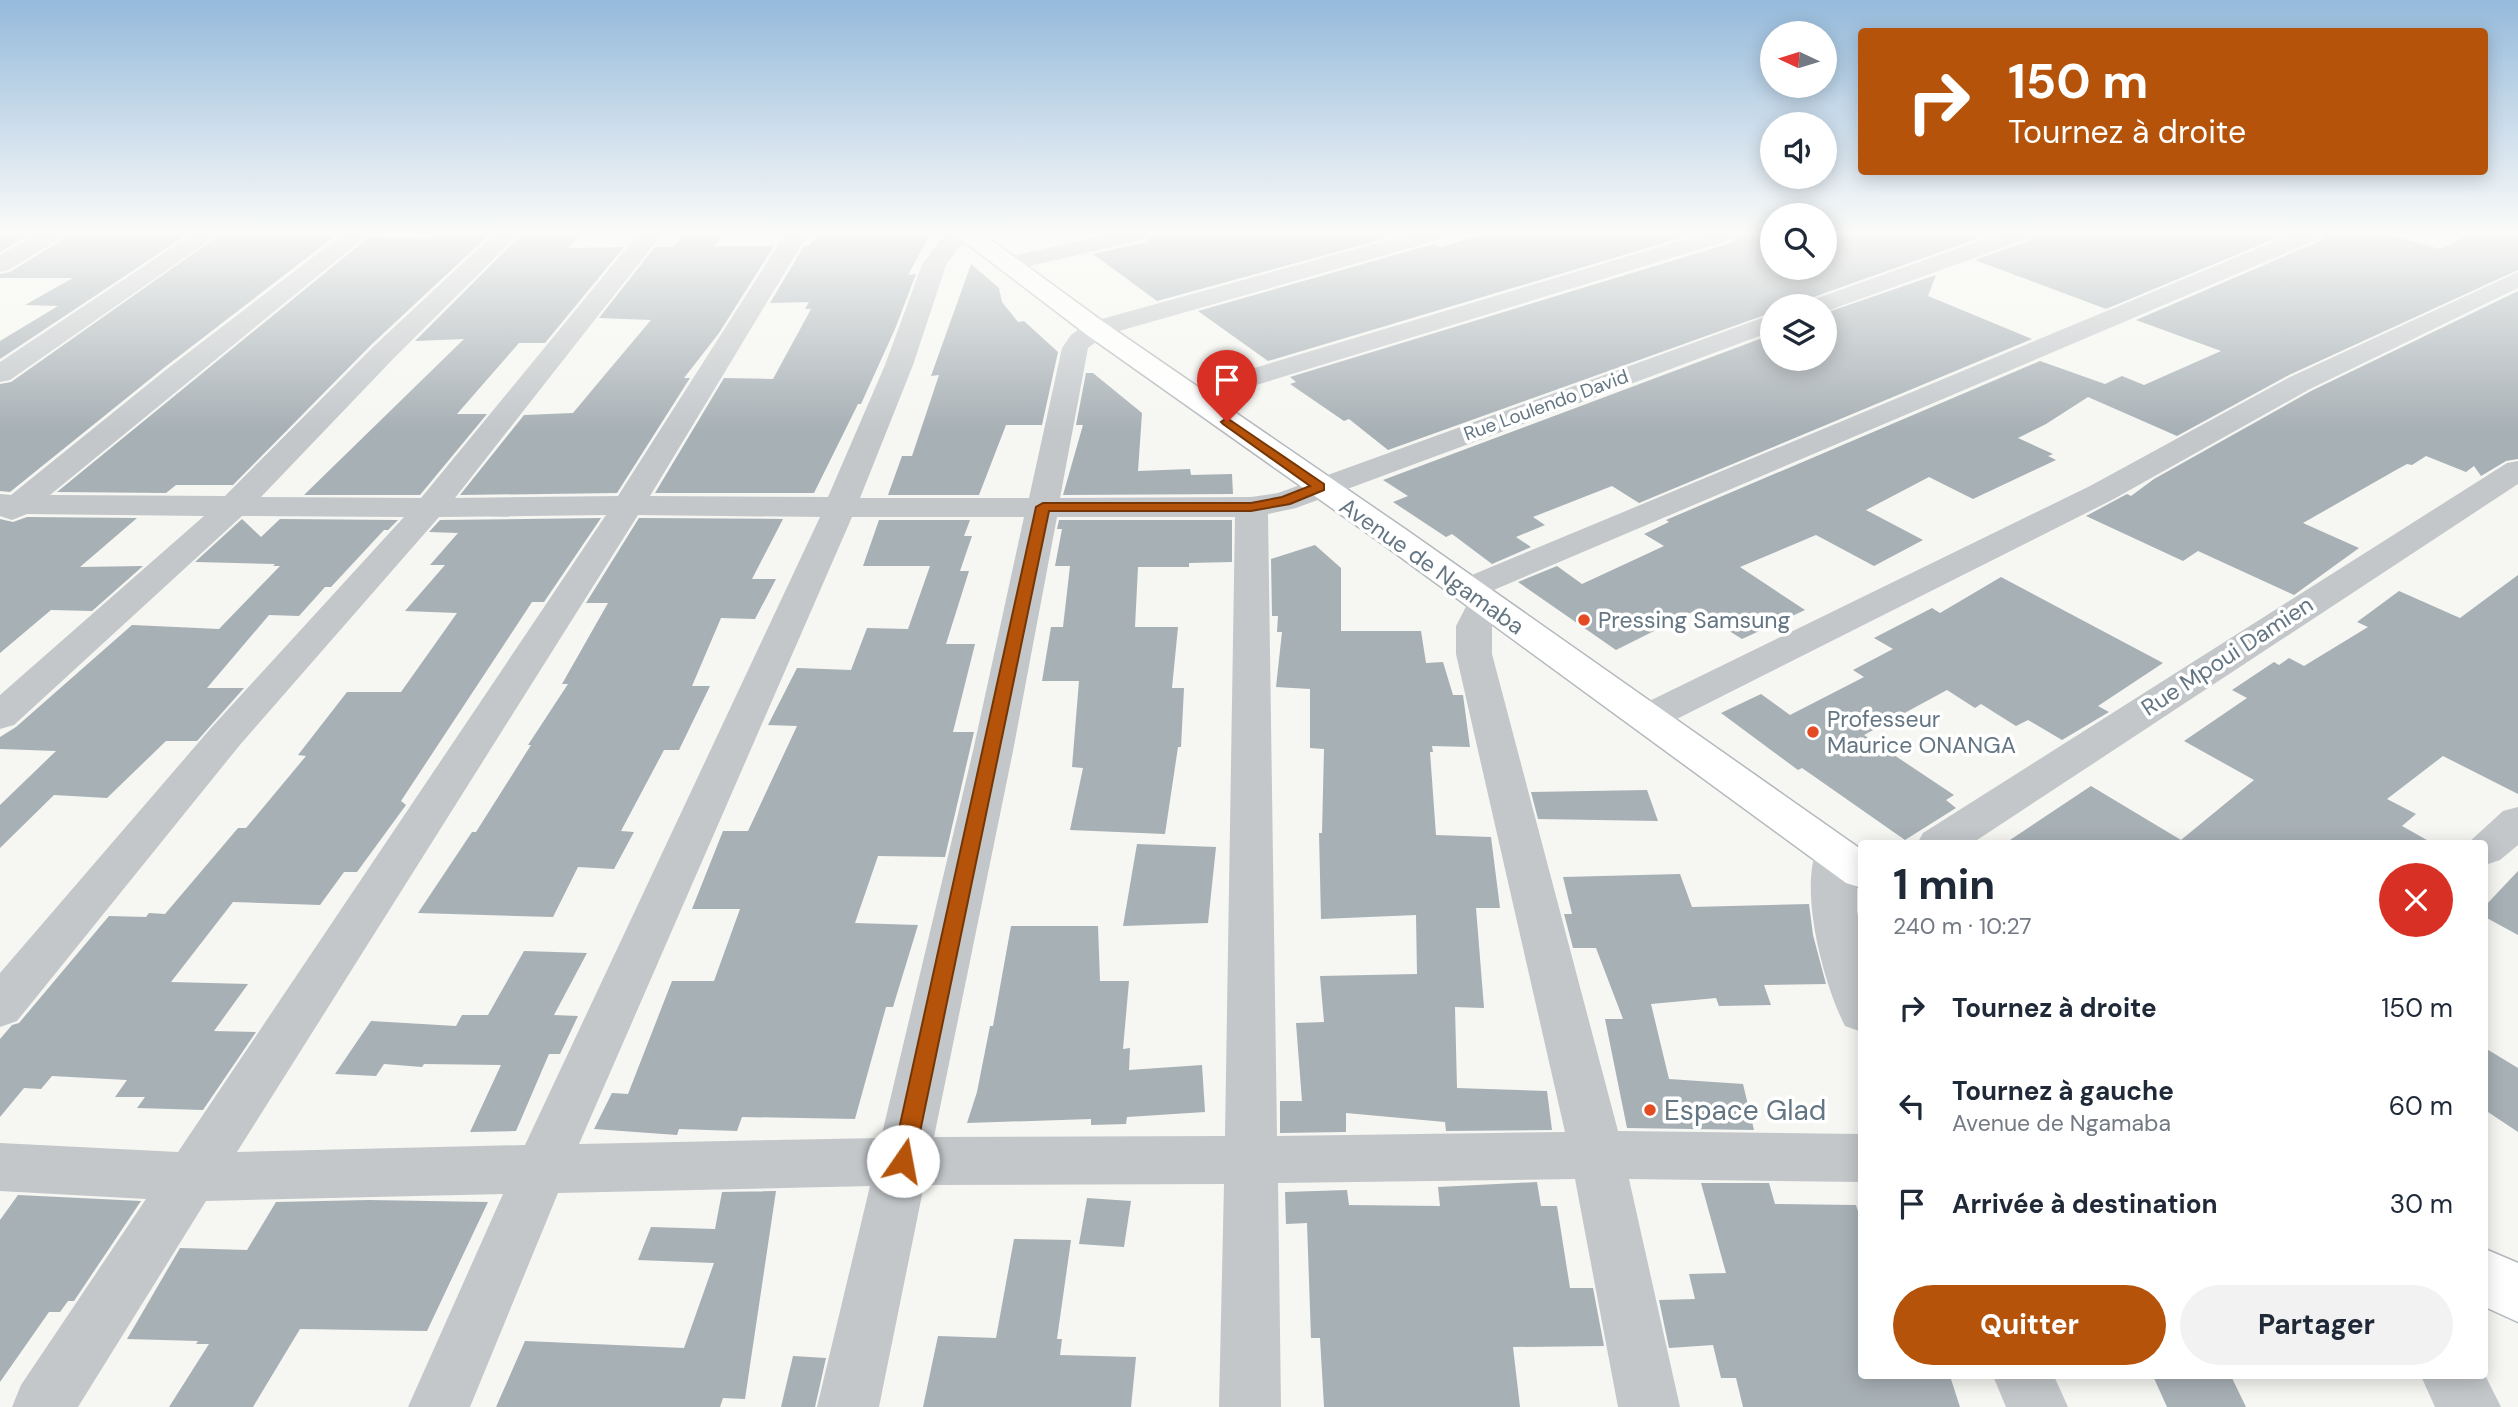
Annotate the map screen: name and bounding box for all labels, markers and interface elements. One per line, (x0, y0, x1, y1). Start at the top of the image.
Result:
north arrow (1760, 21, 1838, 98)
map controls (1760, 21, 1837, 371)
text: 150 m (2008, 49, 2148, 113)
icon: right (1893, 56, 1984, 147)
text: Tournez à droite (2008, 111, 2246, 153)
button: sound (1760, 112, 1837, 189)
button: search (1760, 203, 1837, 280)
button: layers (1760, 294, 1837, 371)
pin (1197, 350, 1257, 422)
icon: arrive (1208, 361, 1246, 399)
street label: Rue Loulendo David (1460, 364, 1632, 446)
street label: Avenue de Ngamaba (1334, 491, 1530, 641)
street label: Rue Mpoui Damien (2135, 589, 2319, 723)
place label: Pressing Samsung (1598, 605, 1791, 635)
marker: Pressing Samsung (1576, 612, 1592, 628)
place label: Professeur Maurice ONANGA (1827, 704, 2016, 760)
marker: Professeur Maurice ONANGA (1805, 724, 1821, 740)
text: 1 min (1893, 857, 1995, 912)
button: close (2379, 863, 2453, 937)
text: 240 m · 10:27 (1893, 911, 2032, 941)
icon: right (1893, 989, 1931, 1027)
text: Tournez à droite (1952, 991, 2157, 1025)
text: 150 m (2381, 991, 2453, 1025)
text: Tournez à gauche (1952, 1074, 2174, 1108)
icon: left (1893, 1087, 1931, 1125)
text: 60 m (2389, 1089, 2453, 1123)
place label: Espace Glad (1664, 1092, 1826, 1129)
marker: Espace Glad (1642, 1102, 1658, 1118)
text: Avenue de Ngamaba (1952, 1108, 2171, 1138)
position arrow (866, 1124, 940, 1198)
icon: arrive (1893, 1185, 1931, 1223)
text: Arrivée à destination (1952, 1187, 2218, 1221)
text: 30 m (2390, 1187, 2453, 1221)
button: Quitter (1893, 1285, 2166, 1365)
button: Partager (2180, 1285, 2453, 1365)

